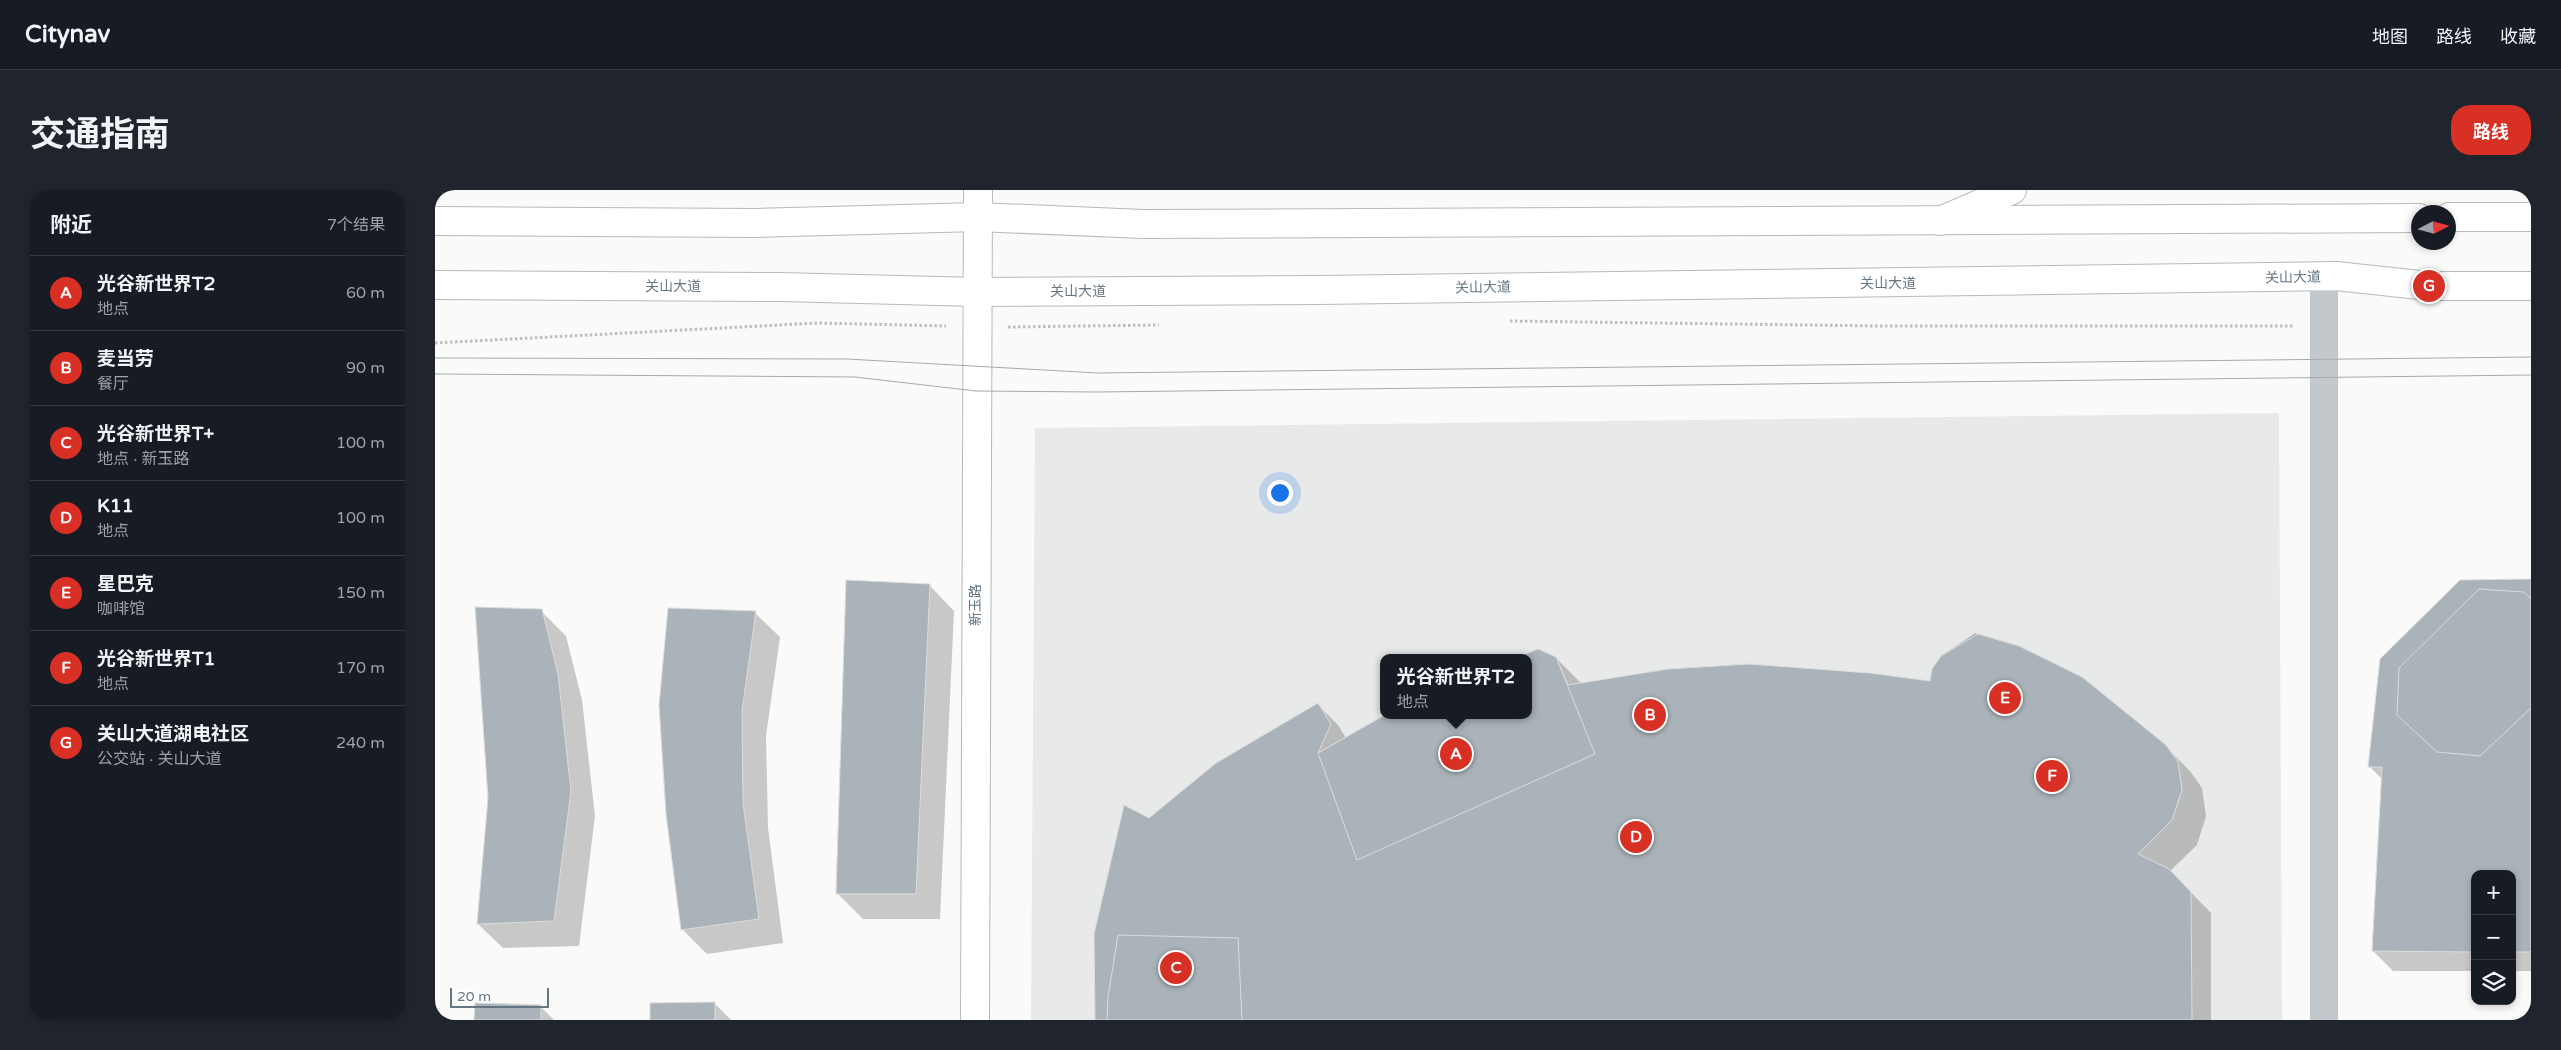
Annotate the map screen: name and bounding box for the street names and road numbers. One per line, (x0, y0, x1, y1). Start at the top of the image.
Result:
street label: 关山大道 (2265, 269, 2321, 286)
street label: 关山大道 (1860, 275, 1916, 292)
street label: 关山大道 (645, 278, 701, 295)
street label: 关山大道 (1455, 279, 1511, 296)
street label: 关山大道 (1050, 283, 1106, 300)
street label: 新玉路 (967, 584, 984, 626)

